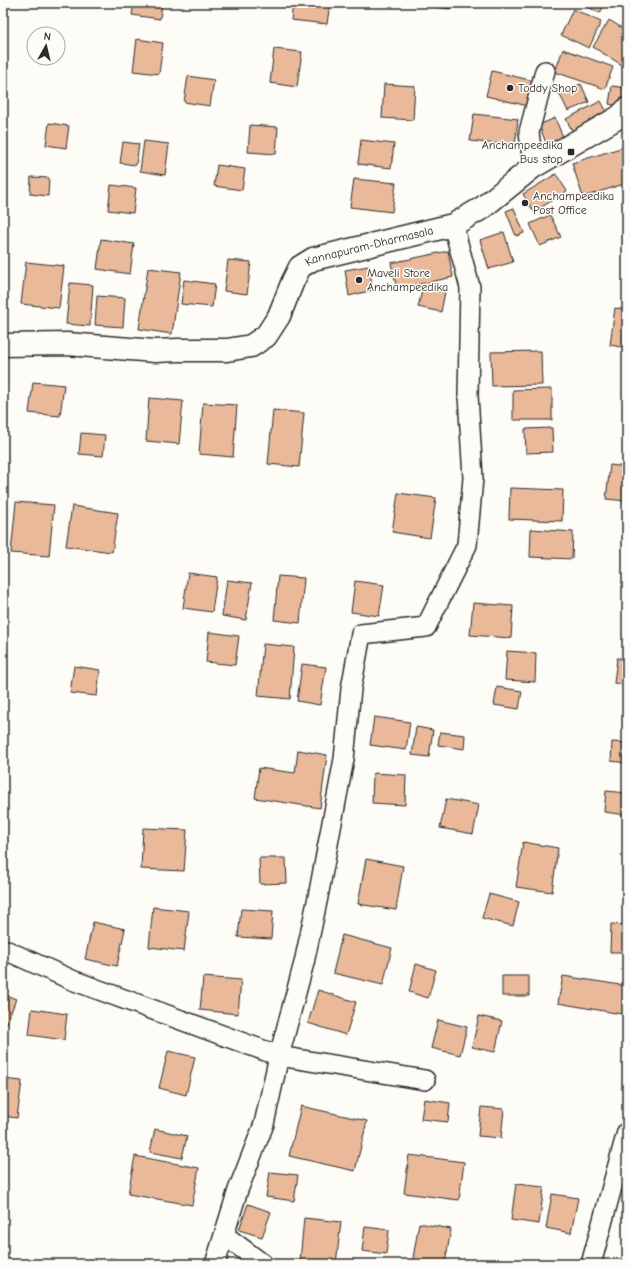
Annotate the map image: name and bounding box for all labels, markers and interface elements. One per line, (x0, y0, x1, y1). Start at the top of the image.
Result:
north arrow (26, 26, 66, 66)
text: N (43, 30, 52, 44)
place label: Toddy Shop (518, 81, 577, 95)
marker: Toddy Shop (505, 83, 515, 93)
place label: Anchampeedika Bus stop (482, 138, 563, 166)
marker: Anchampeedika Bus stop (566, 147, 576, 157)
place label: Anchampeedika Post Office (533, 189, 614, 217)
marker: Anchampeedika Post Office (520, 198, 530, 208)
street label: Kannapuram-Dharmasala (303, 223, 435, 269)
place label: Maveli Store Anchampeedika (367, 266, 448, 294)
marker: Maveli Store Anchampeedika (354, 275, 364, 285)

